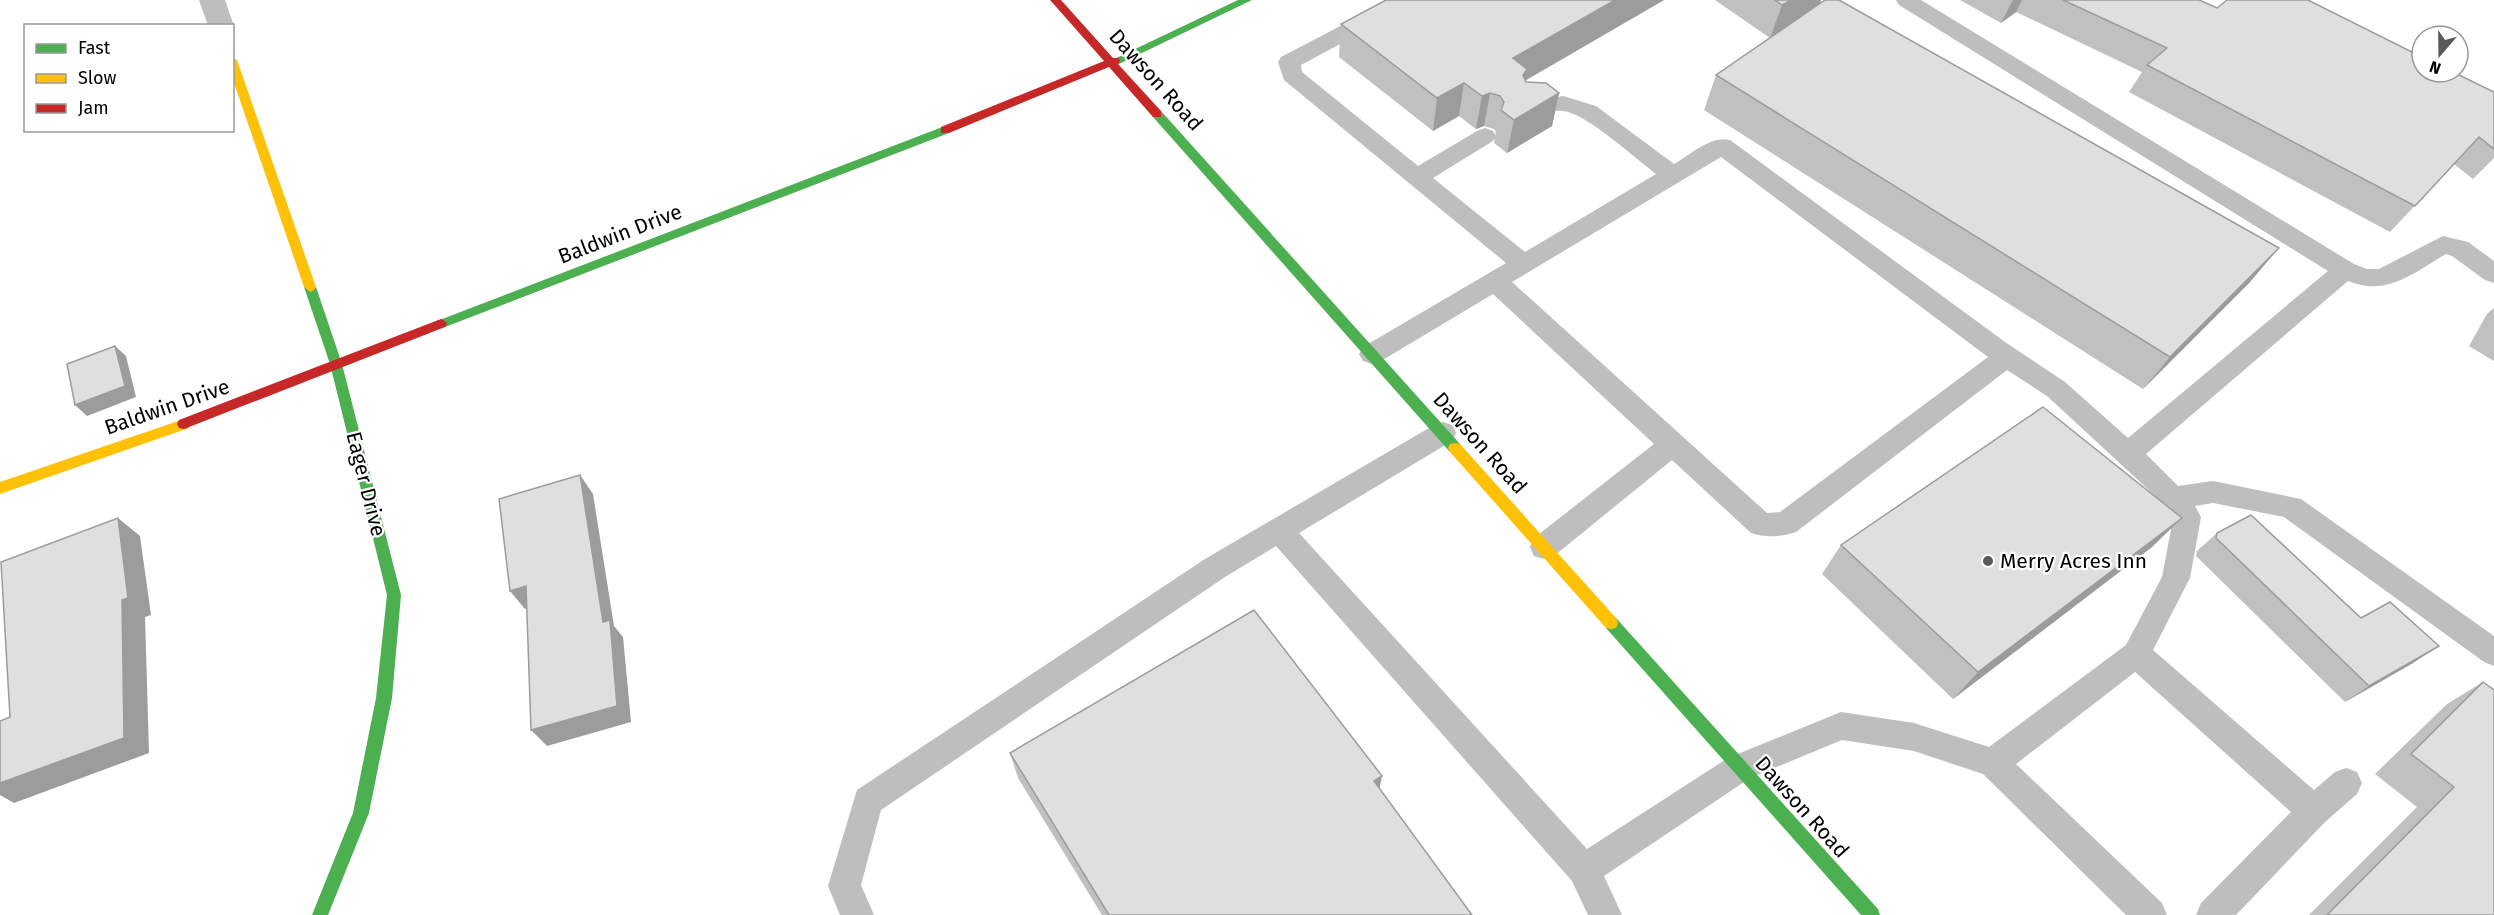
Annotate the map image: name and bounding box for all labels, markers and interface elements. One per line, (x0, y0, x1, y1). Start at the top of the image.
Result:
legend (24, 24, 234, 132)
street label: Dawson Road (1103, 24, 1209, 136)
north arrow (2410, 24, 2470, 84)
text: Fast (78, 37, 111, 59)
text: N (2427, 57, 2443, 78)
text: Slow (78, 67, 117, 89)
text: Jam (78, 97, 109, 119)
street label: Baldwin Drive (554, 198, 686, 270)
street label: Baldwin Drive (101, 373, 233, 441)
street label: Dawson Road (1427, 387, 1533, 499)
street label: Eager Drive (340, 429, 392, 539)
place label: Merry Acres Inn (2000, 548, 2147, 574)
marker: Merry Acres Inn (1981, 554, 1995, 568)
street label: Dawson Road (1749, 751, 1855, 863)

